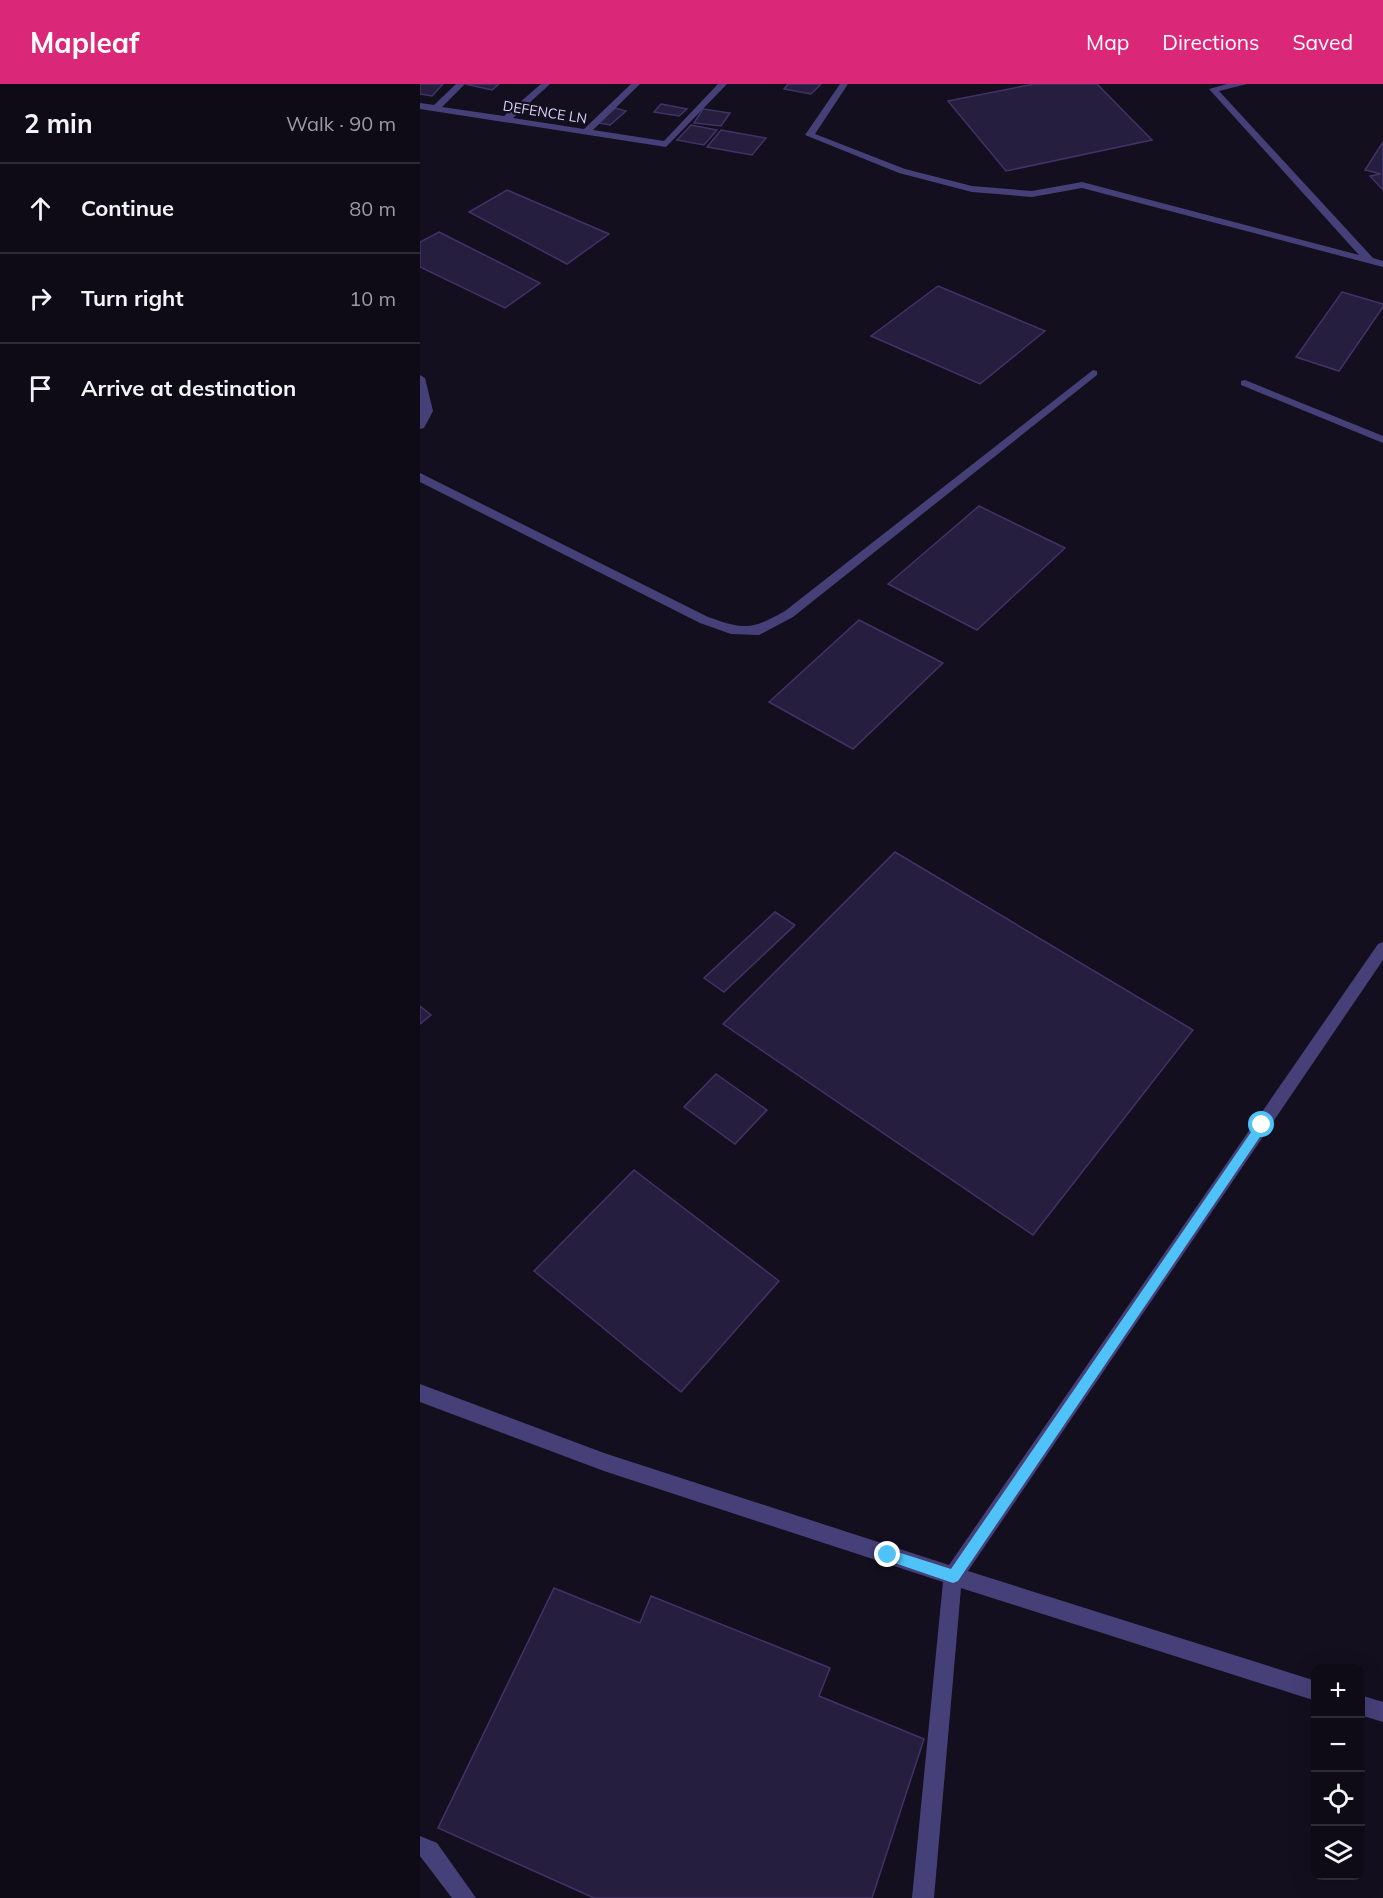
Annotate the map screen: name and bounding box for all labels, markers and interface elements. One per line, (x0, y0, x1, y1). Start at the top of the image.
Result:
text: Mapleaf (30, 25, 139, 60)
text: Map (1086, 29, 1129, 55)
text: Directions (1162, 29, 1259, 55)
text: Saved (1292, 29, 1353, 55)
street label: DEFENCE LN (502, 96, 588, 128)
text: 2 min (24, 107, 93, 140)
text: Walk · 90 m (286, 111, 396, 136)
icon: ahead (24, 192, 57, 225)
text: Continue (81, 194, 174, 222)
text: 80 m (349, 196, 396, 221)
icon: right (24, 282, 57, 315)
text: Turn right (81, 284, 184, 312)
text: 10 m (349, 286, 396, 311)
icon: arrive (24, 372, 57, 405)
text: Arrive at destination (81, 374, 296, 402)
route start (1248, 1111, 1274, 1137)
route end (874, 1541, 900, 1567)
map controls (1311, 1664, 1365, 1880)
button: + (1311, 1664, 1365, 1718)
button: − (1311, 1718, 1365, 1772)
button: locate (1311, 1772, 1365, 1826)
button: layers (1311, 1826, 1365, 1880)

